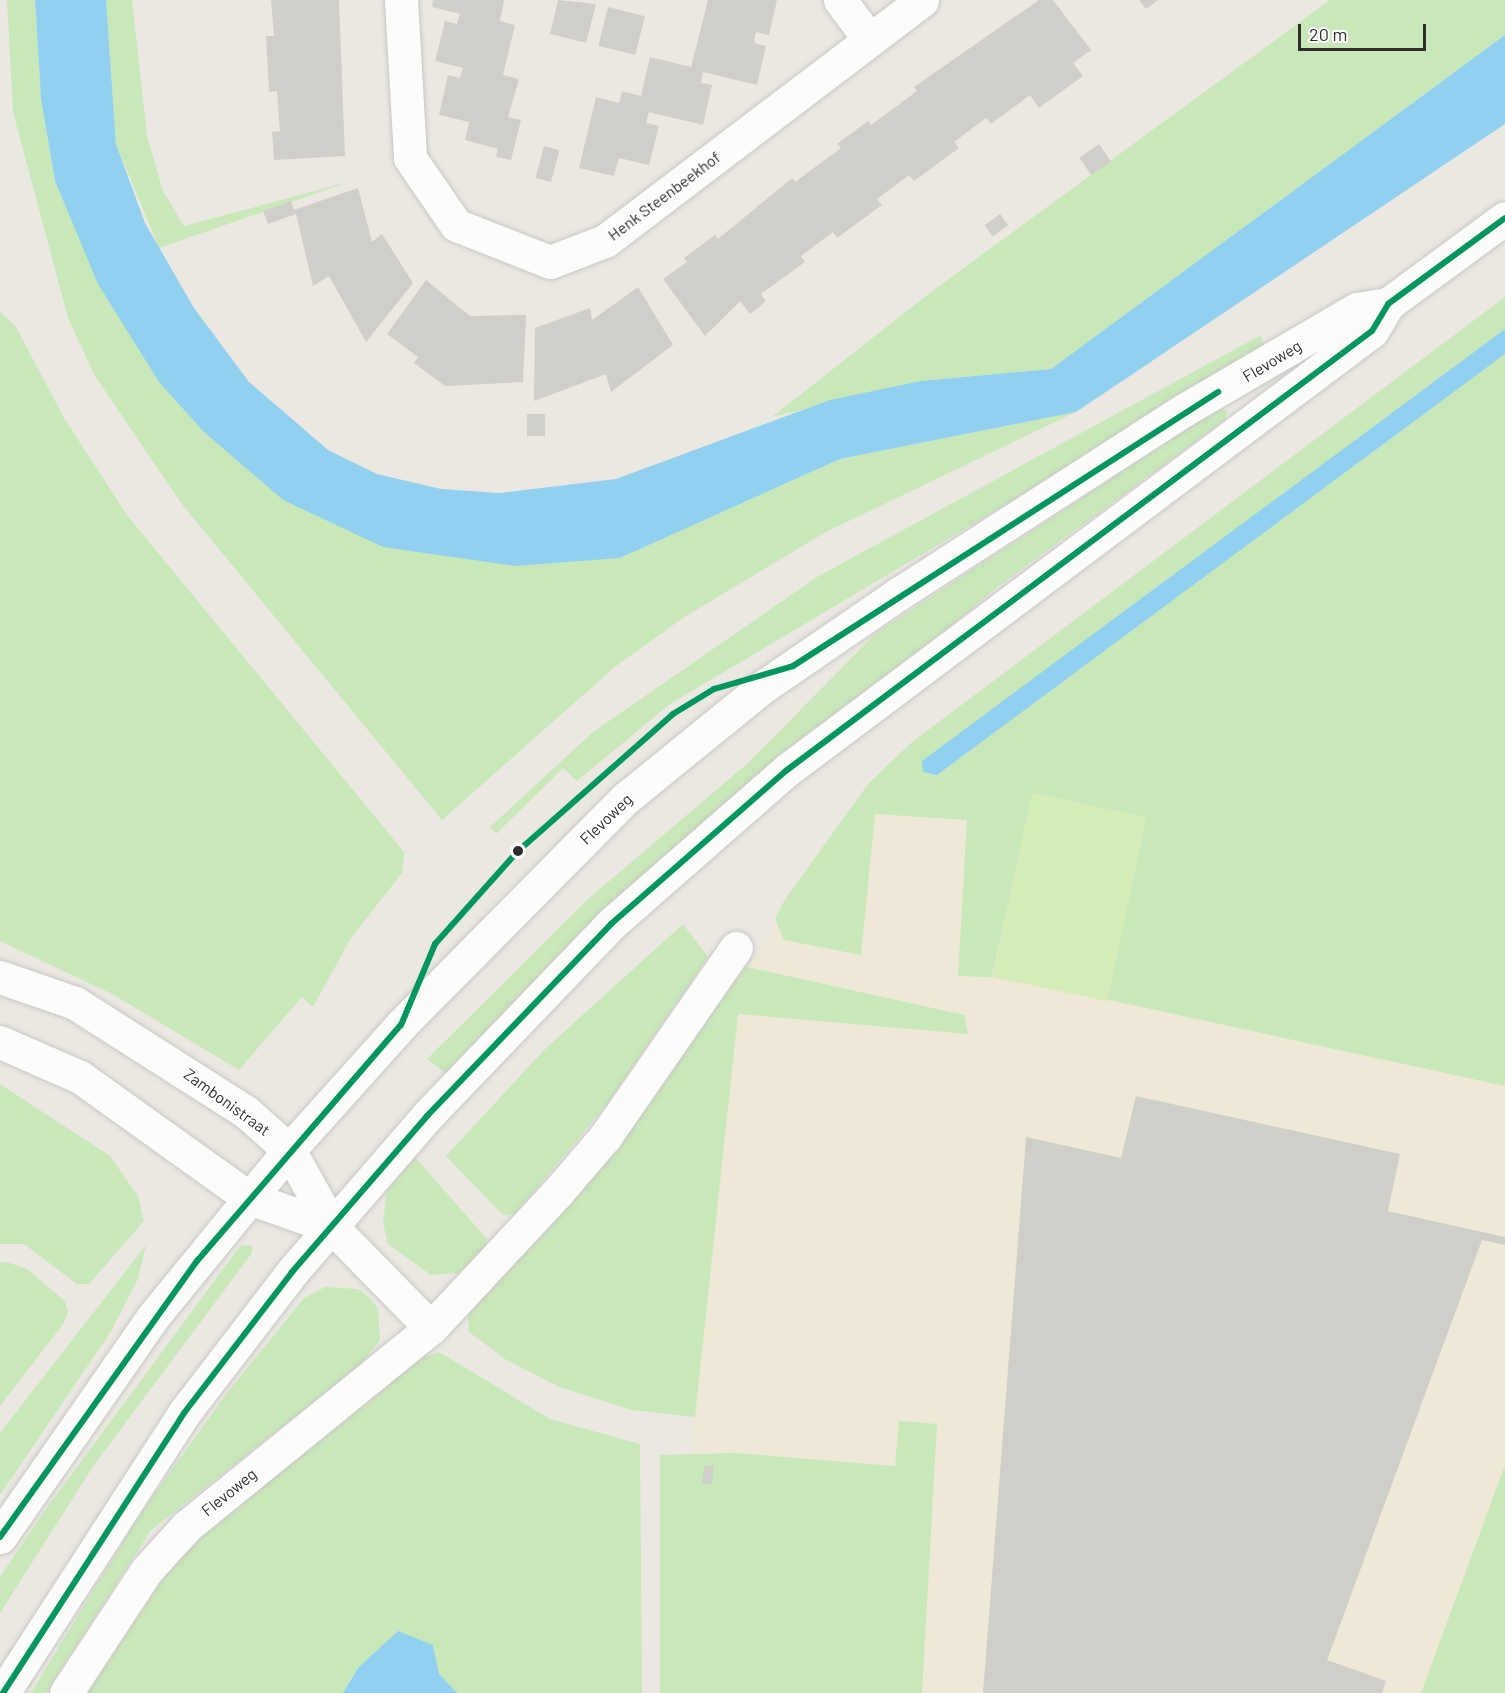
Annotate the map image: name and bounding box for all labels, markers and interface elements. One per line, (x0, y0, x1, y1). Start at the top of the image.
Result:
scale bar (1301, 12, 1428, 50)
text: 20 m (1309, 23, 1347, 45)
street label: Henk Steenbeekhof (604, 147, 724, 245)
street label: Flevoweg (1239, 336, 1305, 386)
street label: Flevoweg (576, 789, 636, 849)
unlabelled marker (512, 845, 524, 857)
street label: Zambonistraat (180, 1064, 274, 1140)
street label: Flevoweg (198, 1464, 260, 1520)

